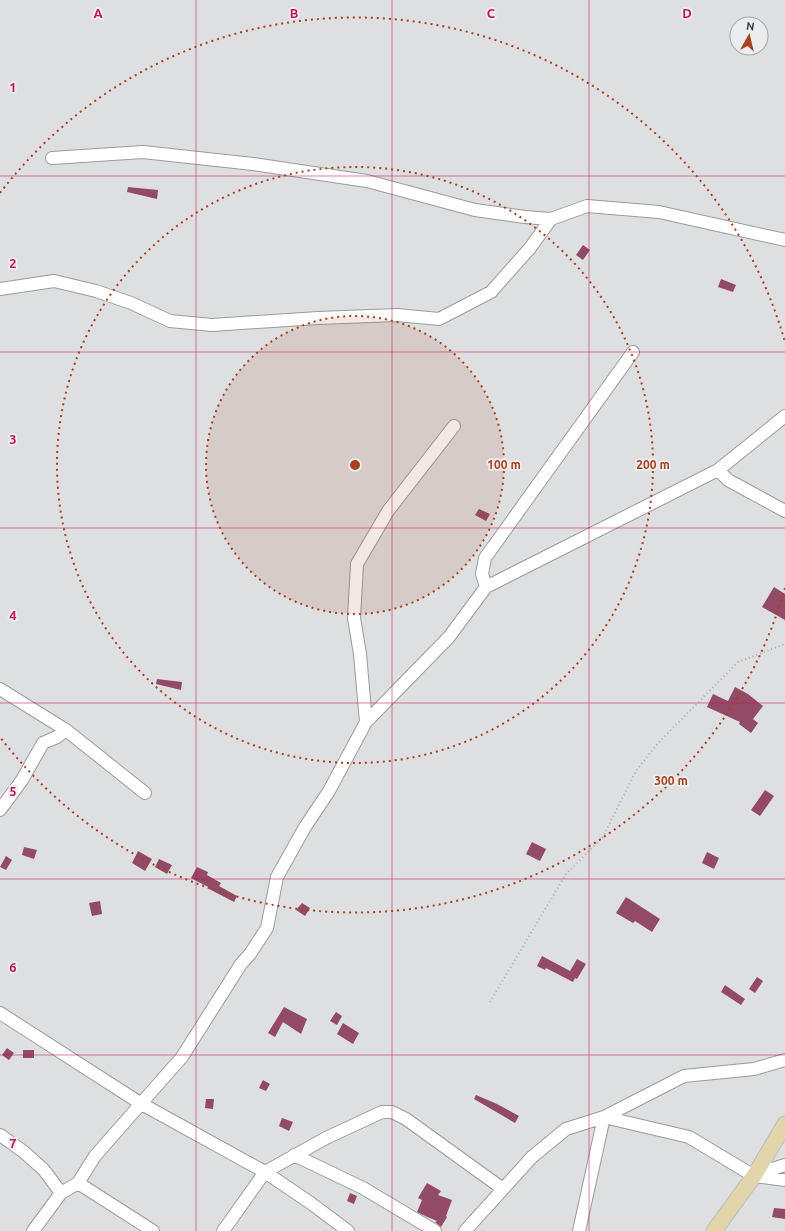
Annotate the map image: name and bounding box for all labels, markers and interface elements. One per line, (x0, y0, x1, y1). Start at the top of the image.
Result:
text: A (93, 6, 103, 20)
text: B (290, 6, 299, 20)
text: C (487, 6, 496, 20)
text: D (682, 6, 692, 20)
north arrow (729, 16, 769, 56)
text: N (745, 20, 755, 33)
text: 1 (9, 80, 17, 94)
text: 2 (9, 256, 17, 270)
text: 3 (9, 432, 17, 446)
centre of rings (348, 458, 362, 472)
text: 100 m (487, 458, 521, 471)
text: 200 m (636, 458, 670, 471)
text: 4 (9, 608, 17, 622)
text: 300 m (654, 774, 688, 787)
text: 5 (9, 784, 17, 798)
text: 6 (9, 960, 17, 974)
text: 7 (9, 1136, 17, 1150)

